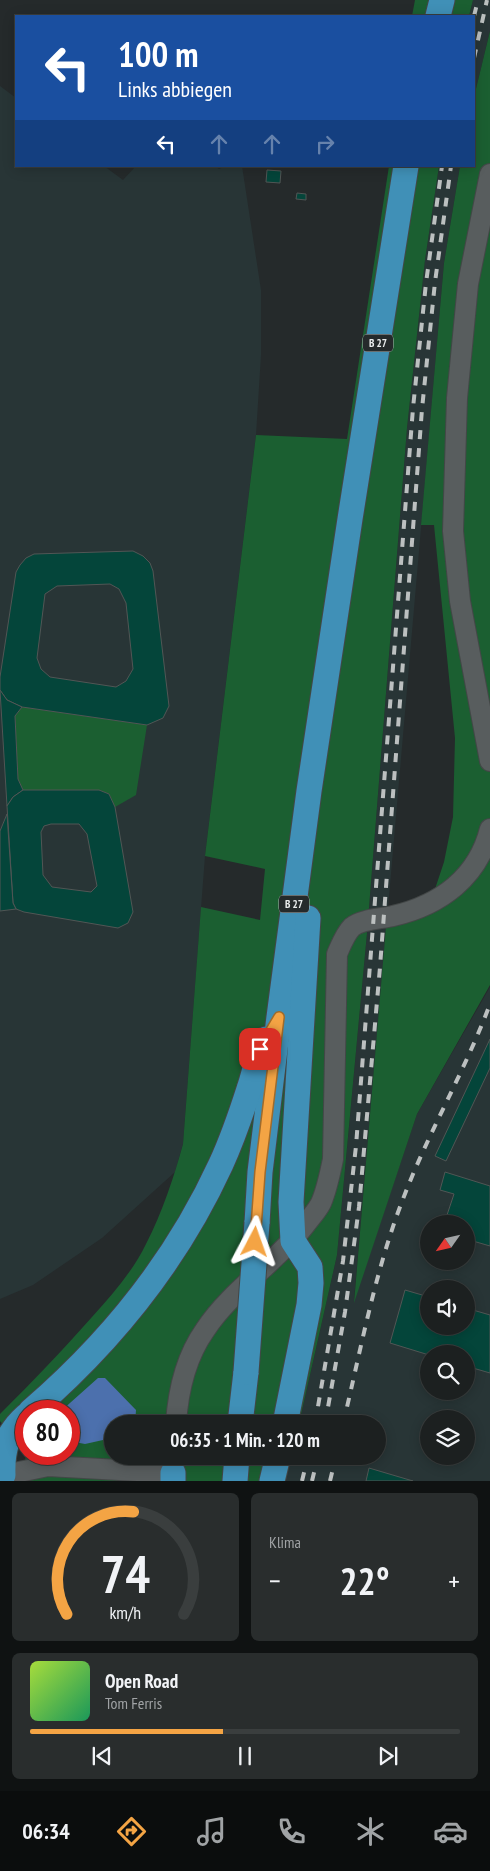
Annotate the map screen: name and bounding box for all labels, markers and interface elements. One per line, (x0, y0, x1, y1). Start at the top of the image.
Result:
text: 100 m (118, 31, 199, 77)
icon: left (35, 35, 100, 100)
text: Links abbiegen (118, 75, 232, 103)
icon: left (152, 130, 180, 158)
icon: ahead (205, 130, 233, 158)
icon: ahead (258, 130, 286, 158)
icon: right (311, 130, 339, 158)
road number: B 27 (363, 334, 393, 352)
road number: B 27 (279, 896, 309, 912)
pin (239, 1028, 281, 1070)
icon: arrive (246, 1035, 274, 1063)
position arrow (228, 1215, 280, 1267)
north arrow (420, 1215, 475, 1270)
map controls (420, 1215, 475, 1465)
button: sound (420, 1280, 475, 1335)
button: search (420, 1345, 475, 1400)
speed limit sign: 80 (15, 1400, 80, 1465)
button: layers (420, 1410, 475, 1465)
text: 06:35 · 1 Min. · 120 m (170, 1428, 320, 1452)
text: Klima (269, 1532, 301, 1552)
text: 74 (101, 1540, 150, 1607)
text: 22° (339, 1556, 390, 1605)
text: − (269, 1562, 281, 1599)
text: + (448, 1562, 460, 1599)
text: km/h (110, 1601, 141, 1624)
text: Open Road (105, 1669, 178, 1693)
text: Tom Ferris (105, 1693, 162, 1713)
icon: previous (88, 1742, 116, 1770)
icon: pause (231, 1742, 259, 1770)
icon: next (374, 1742, 402, 1770)
icon: directions (114, 1814, 149, 1849)
icon: music (194, 1814, 229, 1849)
icon: phone (274, 1814, 309, 1849)
icon: climate (353, 1814, 388, 1849)
icon: car (433, 1814, 468, 1849)
text: 06:34 (22, 1817, 70, 1845)

